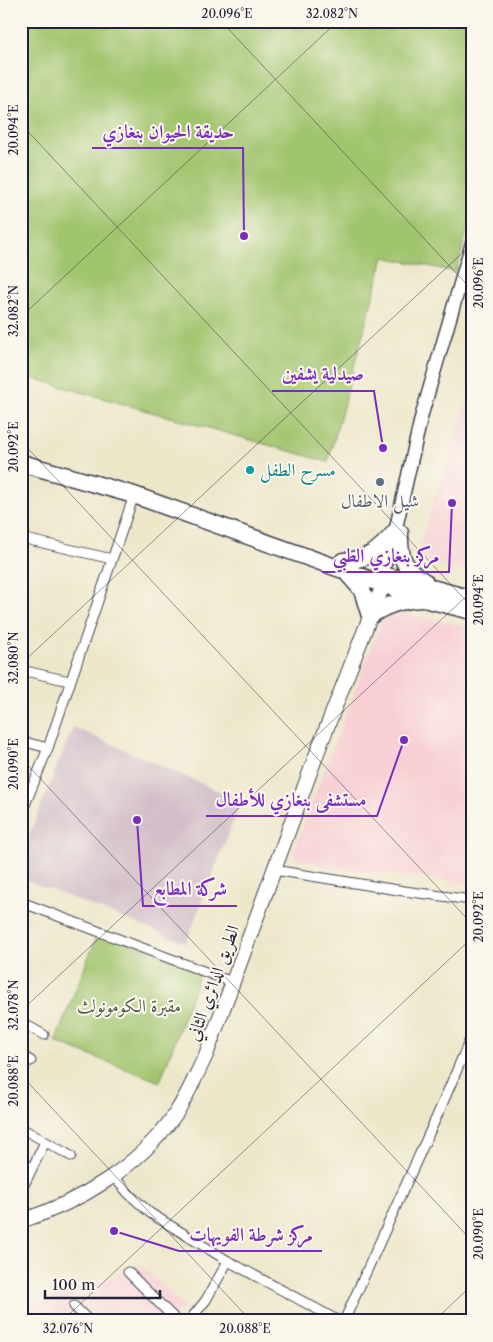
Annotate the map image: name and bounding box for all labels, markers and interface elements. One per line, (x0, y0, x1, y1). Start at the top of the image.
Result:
text: 20.096°E (202, 6, 252, 21)
text: 32.082°N (306, 6, 358, 21)
text: 20.094°E (6, 105, 21, 155)
callout: حديقة الحيوان بنغازي (92, 114, 243, 148)
text: حديقة الحيوان بنغازي (102, 120, 234, 147)
text: 20.096°E (471, 258, 486, 308)
text: 32.082°N (6, 285, 21, 337)
callout: صيدلية يشفين (272, 357, 374, 391)
text: صيدلية يشفين (282, 362, 364, 385)
text: 20.092°E (6, 421, 21, 473)
place label: مسرح الطفل (260, 459, 336, 486)
marker: مسرح الطفل (244, 464, 256, 476)
marker: شيل الاطفال (374, 476, 386, 488)
place label: شيل الاطفال (341, 490, 419, 514)
callout: مركز بنغازي الطبي (322, 538, 449, 572)
text: مركز بنغازي الطبي (333, 544, 439, 573)
text: 20.094°E (471, 575, 486, 625)
text: 32.080°N (6, 632, 21, 684)
text: 20.090°E (6, 738, 21, 790)
callout: مستشفى بنغازي للأطفال (206, 782, 377, 816)
text: مستشفى بنغازي للأطفال (216, 788, 366, 815)
callout: شركة المطابع (143, 872, 237, 906)
text: شركة المطابع (153, 877, 227, 906)
text: 20.092°E (471, 891, 486, 943)
street label: الطريق الدائري الثاني (182, 922, 248, 1045)
text: 32.078°N (6, 979, 21, 1030)
park label: مقبرة الكومونولث (77, 995, 181, 1017)
text: 20.088°E (6, 1055, 21, 1107)
text: 20.090°E (471, 1208, 486, 1260)
callout: مركز شرطة الفويهات (179, 1217, 322, 1251)
text: مركز شرطة الفويهات (189, 1223, 313, 1248)
scale bar (45, 1267, 160, 1299)
text: 100 m (52, 1275, 95, 1294)
text: 32.076°N (43, 1321, 93, 1336)
text: 20.088°E (219, 1321, 271, 1336)

